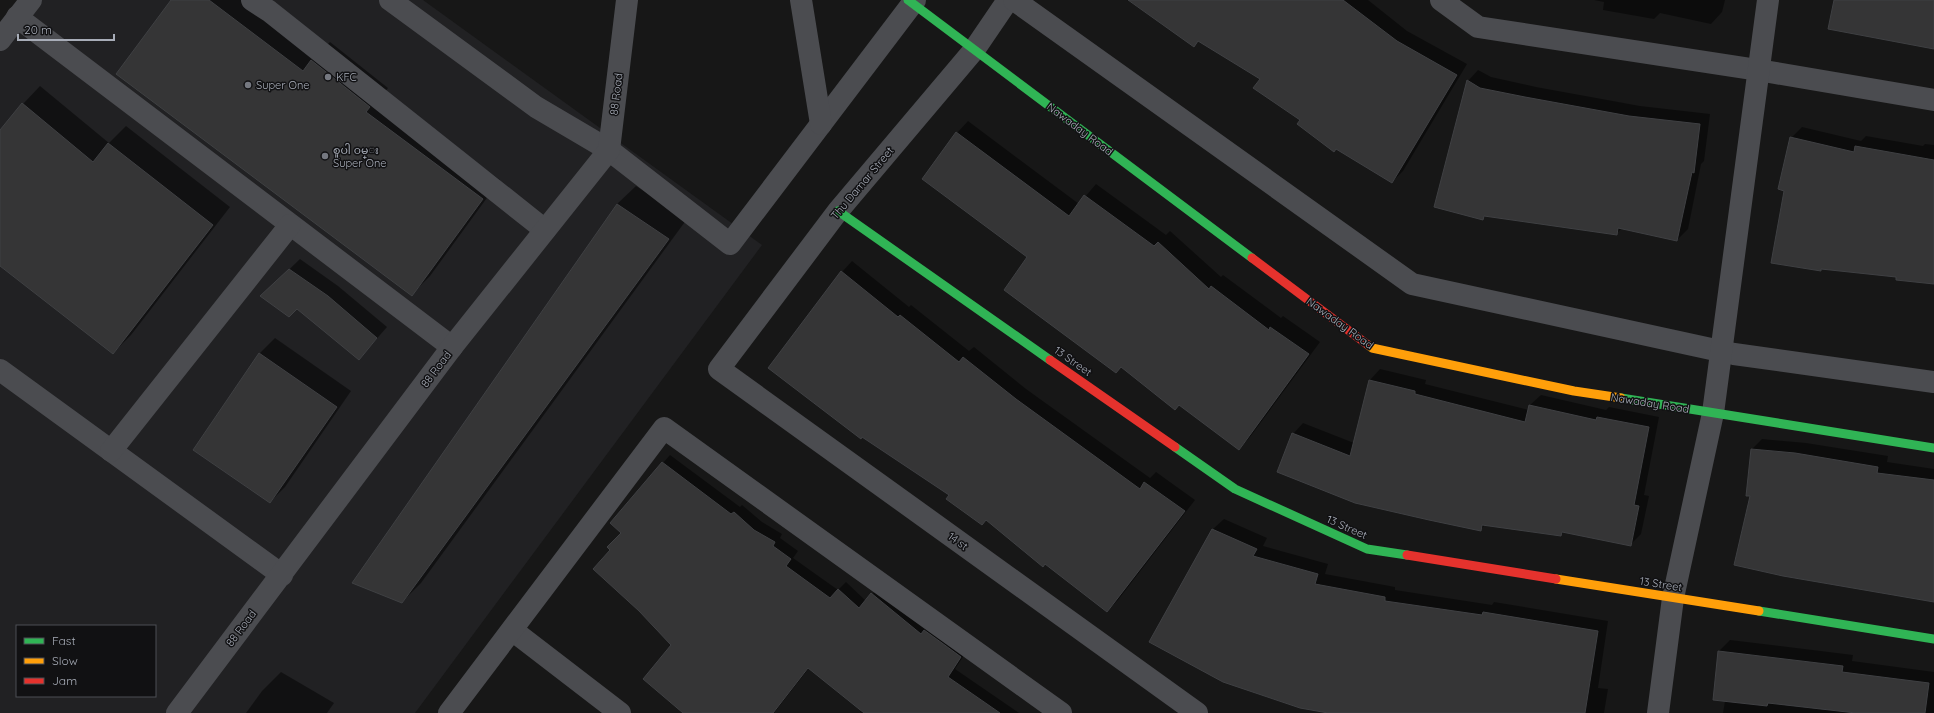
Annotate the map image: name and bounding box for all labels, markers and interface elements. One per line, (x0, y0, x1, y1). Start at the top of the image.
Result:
scale bar (18, 16, 114, 42)
text: 20 m (24, 22, 52, 37)
place label: KFC (336, 70, 357, 84)
marker: KFC (323, 72, 333, 82)
street label: 88 Road (606, 72, 626, 116)
place label: Super One (256, 78, 310, 92)
marker: Super One (243, 80, 253, 90)
street label: Nawaday Road (1044, 99, 1116, 159)
place label: စူပါ ၀မ္း Super One (333, 143, 387, 170)
street label: Thu Damar Street (827, 144, 897, 222)
marker: စူပါ ၀မ္း Super One (320, 151, 330, 161)
street label: Nawaday Road (1304, 294, 1376, 352)
street label: 13 Street (1051, 343, 1095, 379)
street label: 88 Road (418, 348, 454, 390)
street label: Nawaday Road (1610, 390, 1690, 416)
street label: 13 Street (1325, 512, 1370, 542)
street label: 14 st (945, 529, 971, 553)
street label: 13 Street (1639, 574, 1684, 594)
street label: 88 Road (223, 607, 259, 649)
legend (16, 625, 156, 697)
text: Fast (52, 633, 76, 648)
text: Slow (52, 653, 78, 668)
text: Jam (52, 673, 77, 688)

